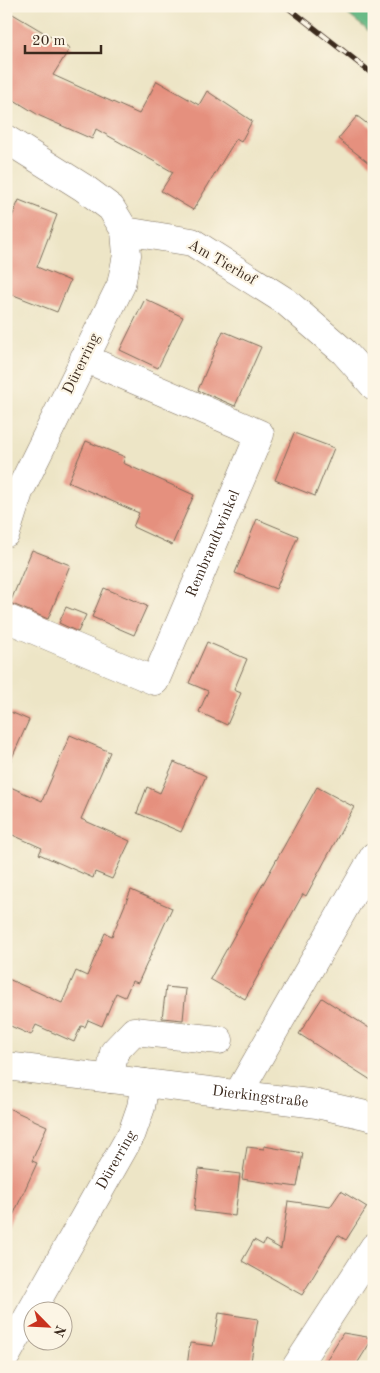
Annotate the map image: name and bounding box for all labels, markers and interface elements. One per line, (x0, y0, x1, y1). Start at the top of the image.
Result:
scale bar (25, 22, 101, 54)
text: 20 m (32, 34, 66, 49)
street label: Am Tierhof (185, 238, 260, 289)
street label: Dürerring (61, 331, 103, 397)
street label: Rembrandtwinkel (184, 488, 243, 599)
street label: Dierkingstraße (211, 1084, 309, 1110)
street label: Dürerring (94, 1128, 139, 1192)
north arrow (22, 1300, 72, 1350)
text: N (50, 1323, 68, 1339)

